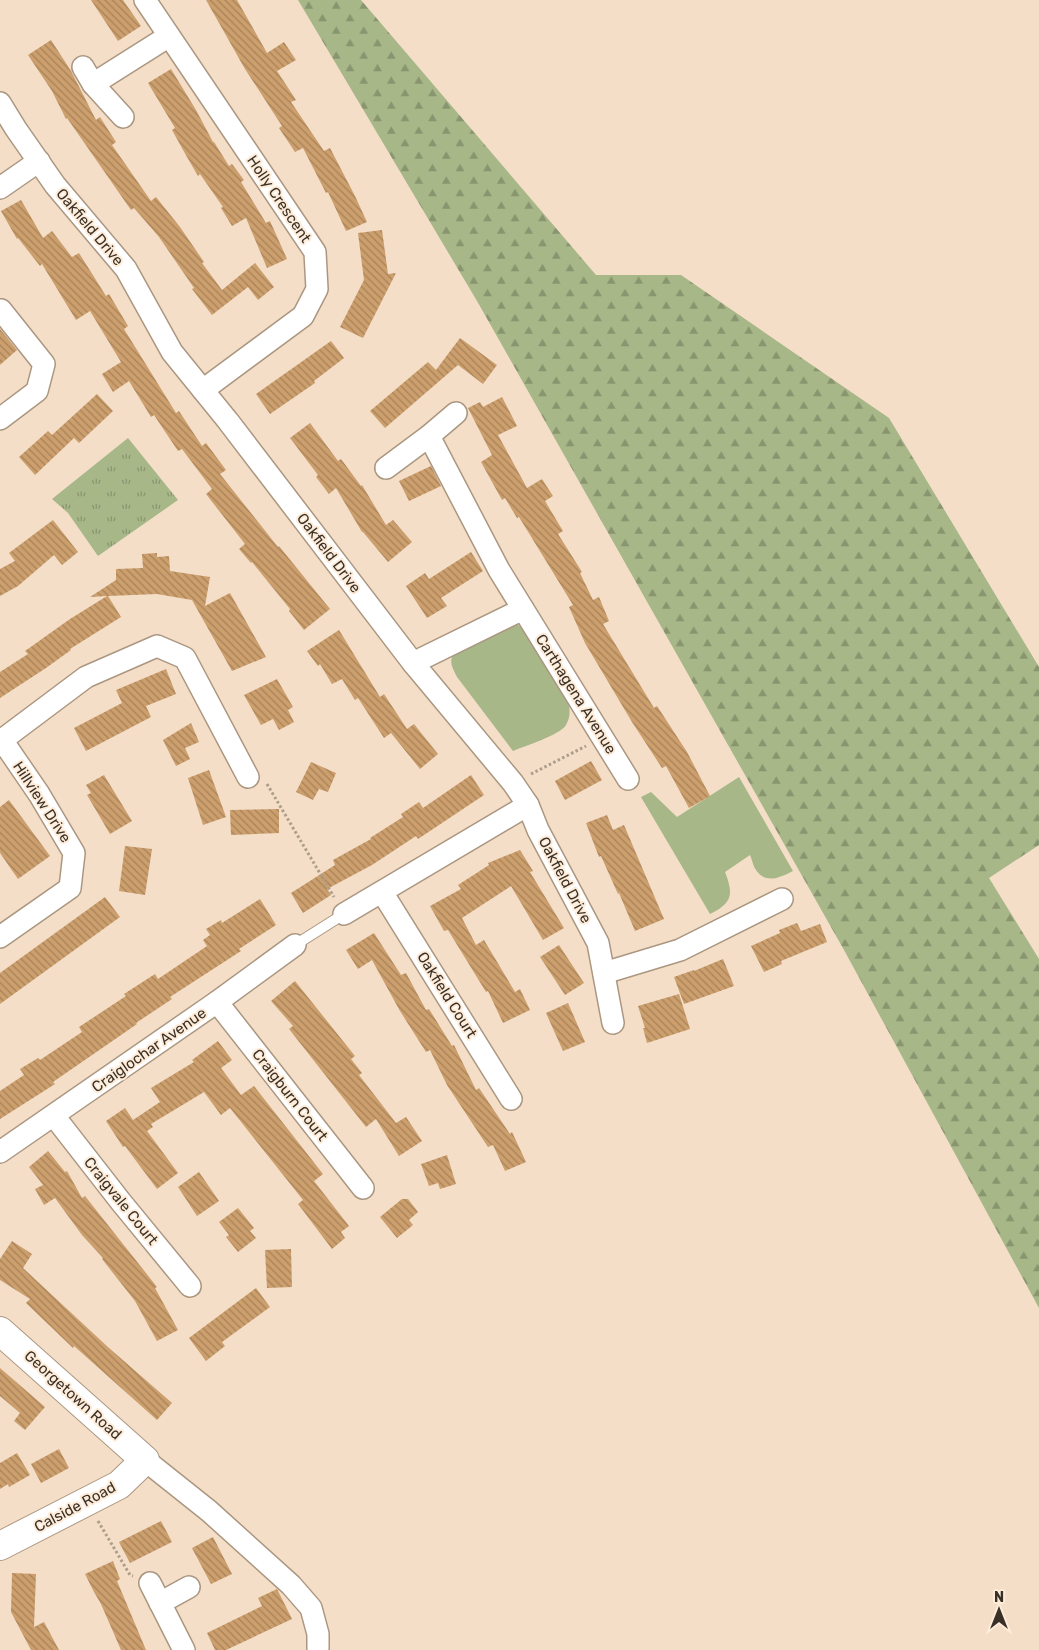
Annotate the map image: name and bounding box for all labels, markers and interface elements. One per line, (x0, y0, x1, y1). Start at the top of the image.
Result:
street label: Holly Crescent (243, 152, 315, 246)
street label: Oakfield Drive (53, 185, 127, 269)
street label: Oakfield Drive (293, 510, 365, 596)
street label: Carthagena Avenue (532, 631, 620, 757)
street label: Hillview Drive (9, 758, 75, 846)
street label: Oakfield Drive (535, 834, 595, 926)
street label: Oakfield Court (413, 949, 481, 1042)
street label: Craiglochar Avenue (88, 1004, 210, 1096)
street label: Craigburn Court (248, 1045, 332, 1145)
street label: Craigvale Court (80, 1154, 162, 1249)
street label: Georgetown Road (21, 1347, 125, 1443)
street label: Calside Road (31, 1478, 119, 1536)
north arrow (974, 1585, 1024, 1635)
text: N (994, 1589, 1004, 1606)

